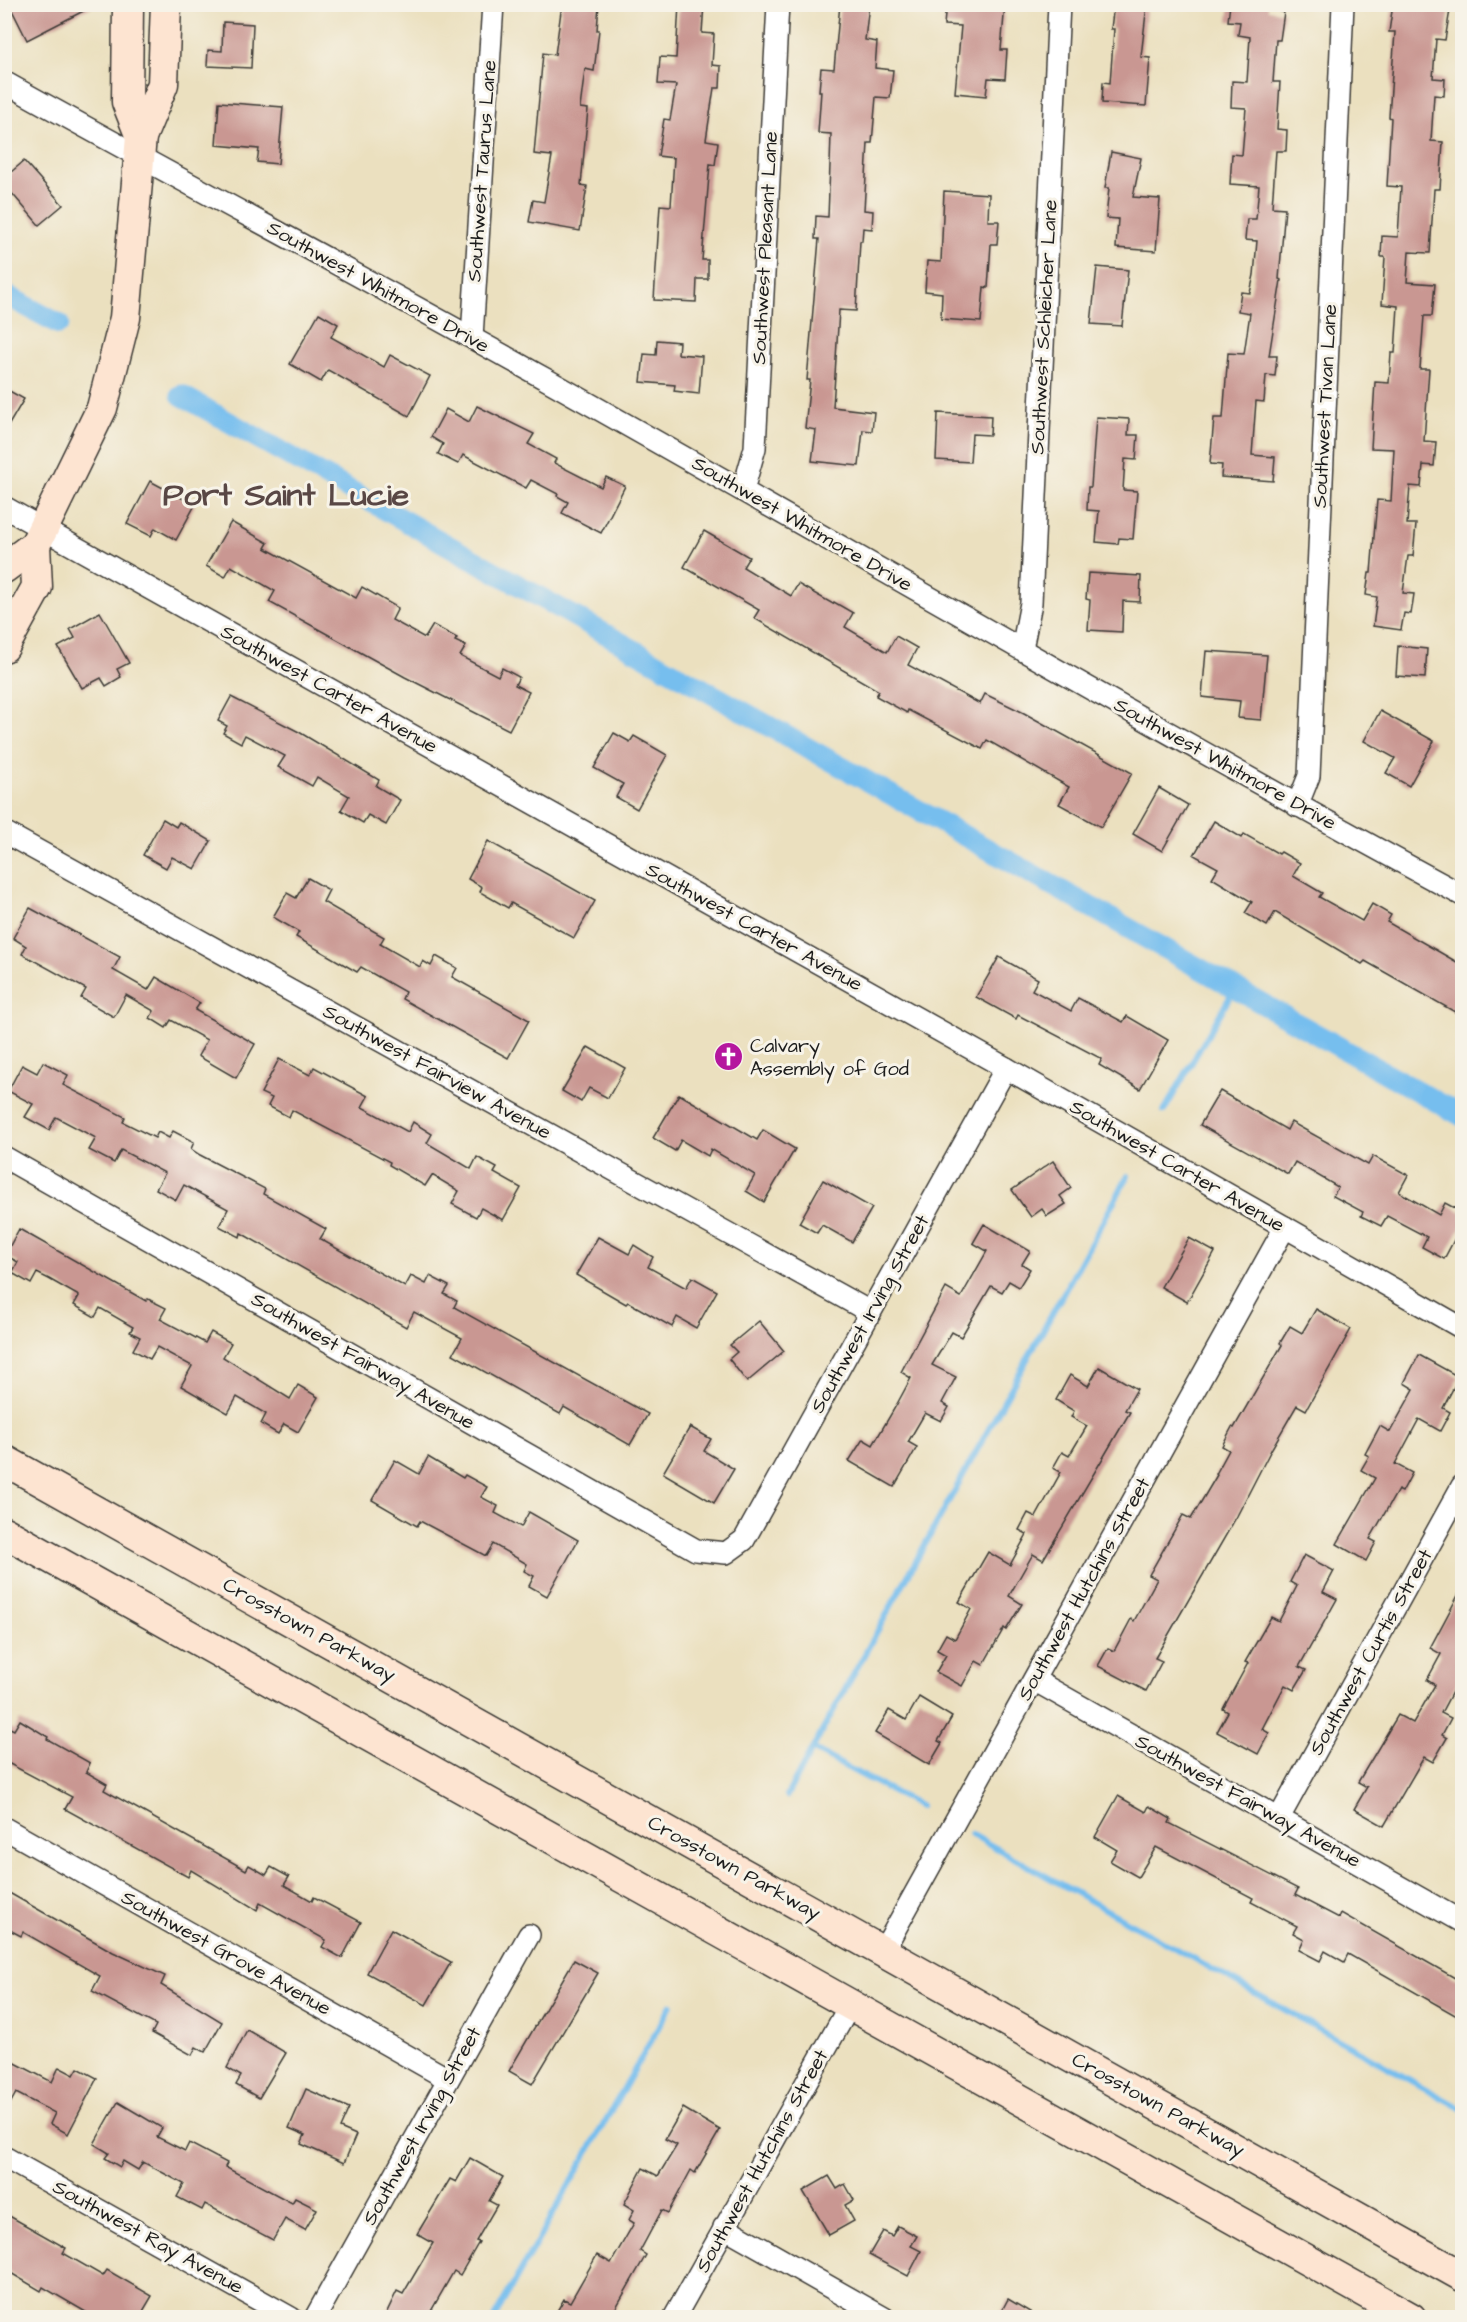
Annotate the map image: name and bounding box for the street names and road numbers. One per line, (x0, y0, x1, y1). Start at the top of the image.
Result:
street label: Southwest Taurus Lane (460, 59, 504, 283)
street label: Southwest Pleasant Lane (745, 131, 785, 365)
street label: Southwest Schleicher Lane (1023, 199, 1065, 455)
street label: Southwest Whitmore Drive (262, 214, 494, 360)
street label: Southwest Tivan Lane (1306, 303, 1344, 509)
street label: Southwest Whitmore Drive (687, 449, 917, 599)
street label: Southwest Carter Avenue (216, 618, 443, 760)
street label: Southwest Whitmore Drive (1109, 691, 1341, 837)
street label: Southwest Carter Avenue (641, 856, 868, 998)
street label: Southwest Fairview Avenue (318, 997, 556, 1147)
street label: Southwest Carter Avenue (1064, 1093, 1290, 1239)
street label: Southwest Irving Street (804, 1210, 937, 1419)
street label: Southwest Fairway Avenue (246, 1285, 480, 1438)
street label: Southwest Hutchins Street (1011, 1472, 1157, 1706)
street label: Southwest Curtis Street (1303, 1544, 1439, 1760)
street label: Crosstown Parkway (217, 1571, 400, 1690)
street label: Southwest Fairway Avenue (1130, 1727, 1366, 1876)
street label: Crosstown Parkway (642, 1809, 825, 1928)
street label: Southwest Grove Avenue (116, 1884, 336, 2022)
street label: Southwest Irving Street (356, 2022, 489, 2231)
street label: Southwest Hutchins Street (689, 2044, 835, 2278)
street label: Crosstown Parkway (1066, 2046, 1249, 2165)
street label: Southwest Ray Avenue (47, 2173, 248, 2302)

